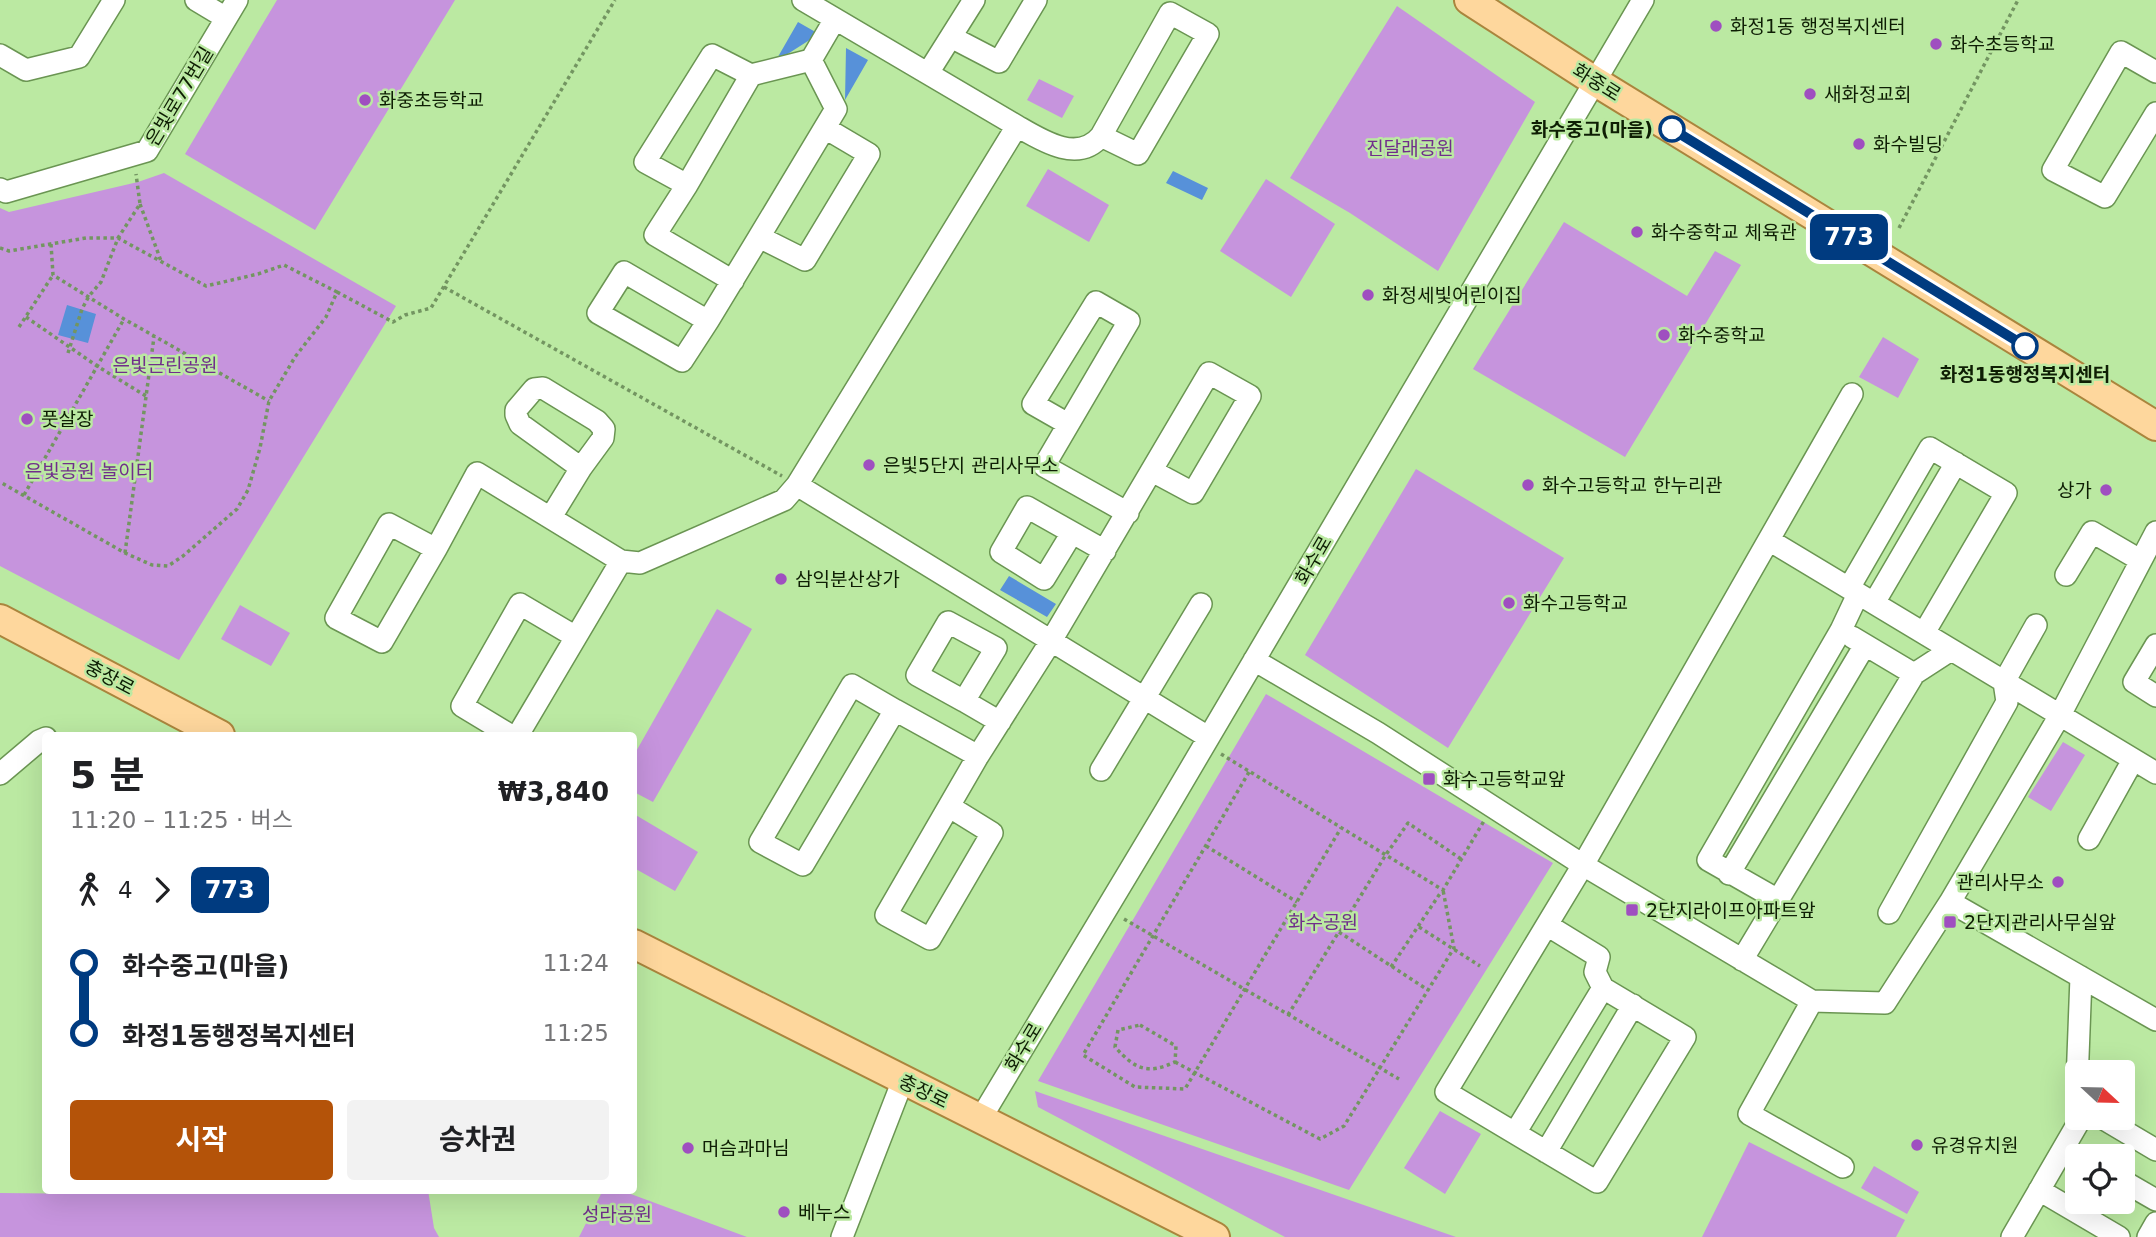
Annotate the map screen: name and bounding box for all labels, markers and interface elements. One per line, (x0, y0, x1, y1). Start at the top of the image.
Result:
place label: 화정1동 행정복지센터 (1730, 15, 1905, 37)
marker: 화정1동 행정복지센터 (1708, 18, 1724, 34)
place label: 화수초등학교 (1950, 33, 2055, 55)
marker: 화수초등학교 (1928, 36, 1944, 52)
street label: 은빛로77번길 (141, 43, 217, 149)
street label: 화중로 (1569, 59, 1625, 105)
place label: 새화정교회 (1824, 83, 1911, 105)
marker: 새화정교회 (1802, 86, 1818, 102)
place label: 화중초등학교 (379, 89, 484, 111)
marker: 화중초등학교 (357, 92, 373, 108)
marker: 화수중고(마을) (1659, 116, 1685, 142)
place label: 화수중고(마을) (1531, 118, 1653, 140)
place label: 화수빌딩 (1873, 133, 1943, 155)
marker: 화수빌딩 (1851, 136, 1867, 152)
park label: 진달래공원 (1366, 137, 1454, 159)
line badge: 773 (1809, 214, 1889, 260)
place label: 화수중학교 체육관 (1651, 221, 1797, 243)
text: 773 (1824, 223, 1874, 251)
marker: 화수중학교 체육관 (1629, 224, 1645, 240)
place label: 화정세빛어린이집 (1382, 284, 1522, 306)
marker: 화정세빛어린이집 (1360, 287, 1376, 303)
place label: 화수중학교 (1678, 324, 1765, 346)
marker: 화수중학교 (1656, 327, 1672, 343)
marker: 화정1동행정복지센터 (2012, 333, 2038, 359)
park label: 은빛근린공원 (113, 354, 217, 376)
place label: 화정1동행정복지센터 (1940, 363, 2110, 385)
place label: 풋살장 (41, 408, 93, 430)
marker: 풋살장 (19, 411, 35, 427)
place label: 은빛5단지 관리사무소 (883, 454, 1058, 476)
marker: 은빛5단지 관리사무소 (861, 457, 877, 473)
park label: 은빛공원 놀이터 (25, 460, 153, 482)
place label: 화수고등학교 한누리관 (1542, 474, 1723, 496)
marker: 화수고등학교 한누리관 (1520, 477, 1536, 493)
place label: 상가 (2057, 479, 2092, 501)
marker: 상가 (2098, 482, 2114, 498)
street label: 화수로 (1290, 532, 1336, 588)
place label: 삼익분산상가 (795, 568, 900, 590)
marker: 삼익분산상가 (773, 571, 789, 587)
place label: 화수고등학교 (1523, 592, 1628, 614)
marker: 화수고등학교 (1501, 595, 1517, 611)
street label: 충장로 (82, 655, 138, 699)
text: 5 분 (70, 753, 145, 797)
place label: 화수고등학교앞 (1443, 768, 1566, 790)
marker: 화수고등학교앞 (1421, 771, 1437, 787)
text: ₩3,840 (498, 777, 609, 807)
text: 11:20 – 11:25 · 버스 (70, 807, 293, 833)
icon: walk (70, 871, 108, 909)
icon: forward (143, 871, 181, 909)
place label: 관리사무소 (1957, 871, 2044, 893)
marker: 관리사무소 (2050, 874, 2066, 890)
text: 773 (205, 876, 255, 904)
text: 4 (118, 877, 133, 903)
place label: 2단지라이프아파트앞 (1646, 899, 1816, 921)
marker: 2단지라이프아파트앞 (1624, 902, 1640, 918)
park label: 화수공원 (1288, 911, 1358, 933)
place label: 2단지관리사무실앞 (1964, 911, 2116, 933)
marker: 2단지관리사무실앞 (1942, 914, 1958, 930)
text: 11:24 (543, 950, 609, 976)
text: 화수중고(마을) (122, 951, 289, 981)
street label: 화수로 (1000, 1019, 1046, 1075)
text: 11:25 (543, 1020, 609, 1046)
text: 화정1동행정복지센터 (122, 1021, 355, 1051)
north arrow (2065, 1060, 2135, 1130)
map controls (2065, 1060, 2135, 1214)
street label: 충장로 (896, 1070, 952, 1112)
button: 시작 (70, 1100, 333, 1180)
button: 승차권 (347, 1100, 609, 1180)
place label: 유경유치원 (1931, 1134, 2018, 1156)
place label: 머슴과마님 (702, 1137, 789, 1159)
marker: 유경유치원 (1909, 1137, 1925, 1153)
marker: 머슴과마님 (680, 1140, 696, 1156)
button: locate (2065, 1144, 2135, 1214)
place label: 베누스 (798, 1201, 850, 1223)
park label: 성라공원 (582, 1203, 652, 1225)
marker: 베누스 (776, 1204, 792, 1220)

